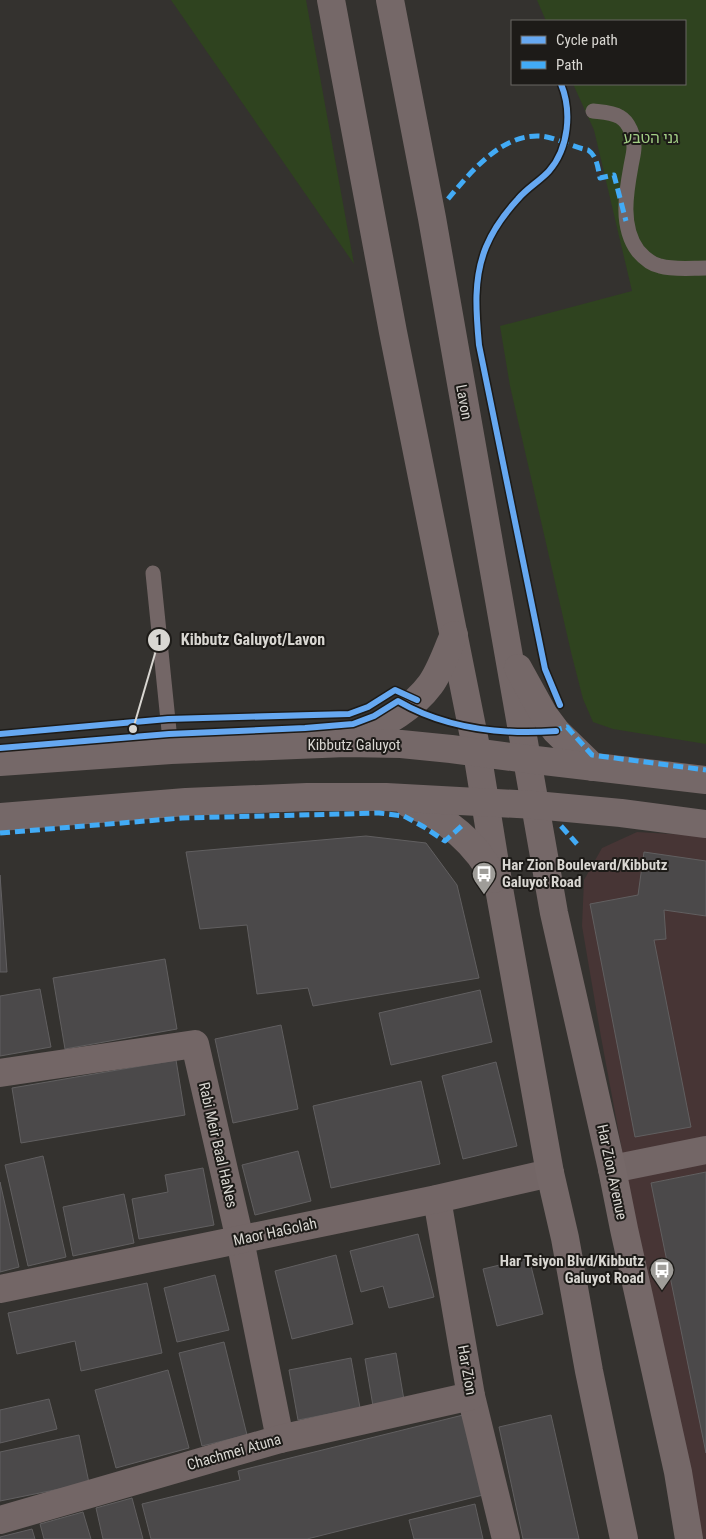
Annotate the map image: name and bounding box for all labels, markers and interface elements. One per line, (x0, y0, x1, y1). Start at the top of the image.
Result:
legend (511, 20, 686, 85)
text: Cycle path (556, 31, 618, 49)
text: Path (556, 56, 583, 74)
park label: גני הטבע (623, 129, 679, 147)
street label: Lavon (452, 383, 476, 421)
callout: Kibbutz Galuyot/Lavon (146, 624, 335, 655)
text: Kibbutz Galuyot/Lavon (181, 630, 325, 649)
text: 1 (155, 631, 163, 649)
street label: Kibbutz Galuyot (308, 736, 400, 754)
place label: Har Zion Boulevard/Kibbutz Galuyot Road (502, 856, 668, 891)
bus stop icon: Har Zion Boulevard/Kibbutz Galuyot Road (471, 861, 497, 895)
street label: Rabi Meir Baal HaNes (195, 1080, 241, 1210)
street label: Har Zion Avenue (593, 1123, 631, 1221)
street label: Maor HaGolah (232, 1214, 318, 1250)
place label: Har Tsiyon Blvd/Kibbutz Galuyot Road (500, 1252, 644, 1287)
bus stop icon: Har Tsiyon Blvd/Kibbutz Galuyot Road (649, 1257, 675, 1291)
street label: Har Zion (454, 1344, 480, 1396)
street label: Chachmei Atuna (185, 1430, 283, 1474)

